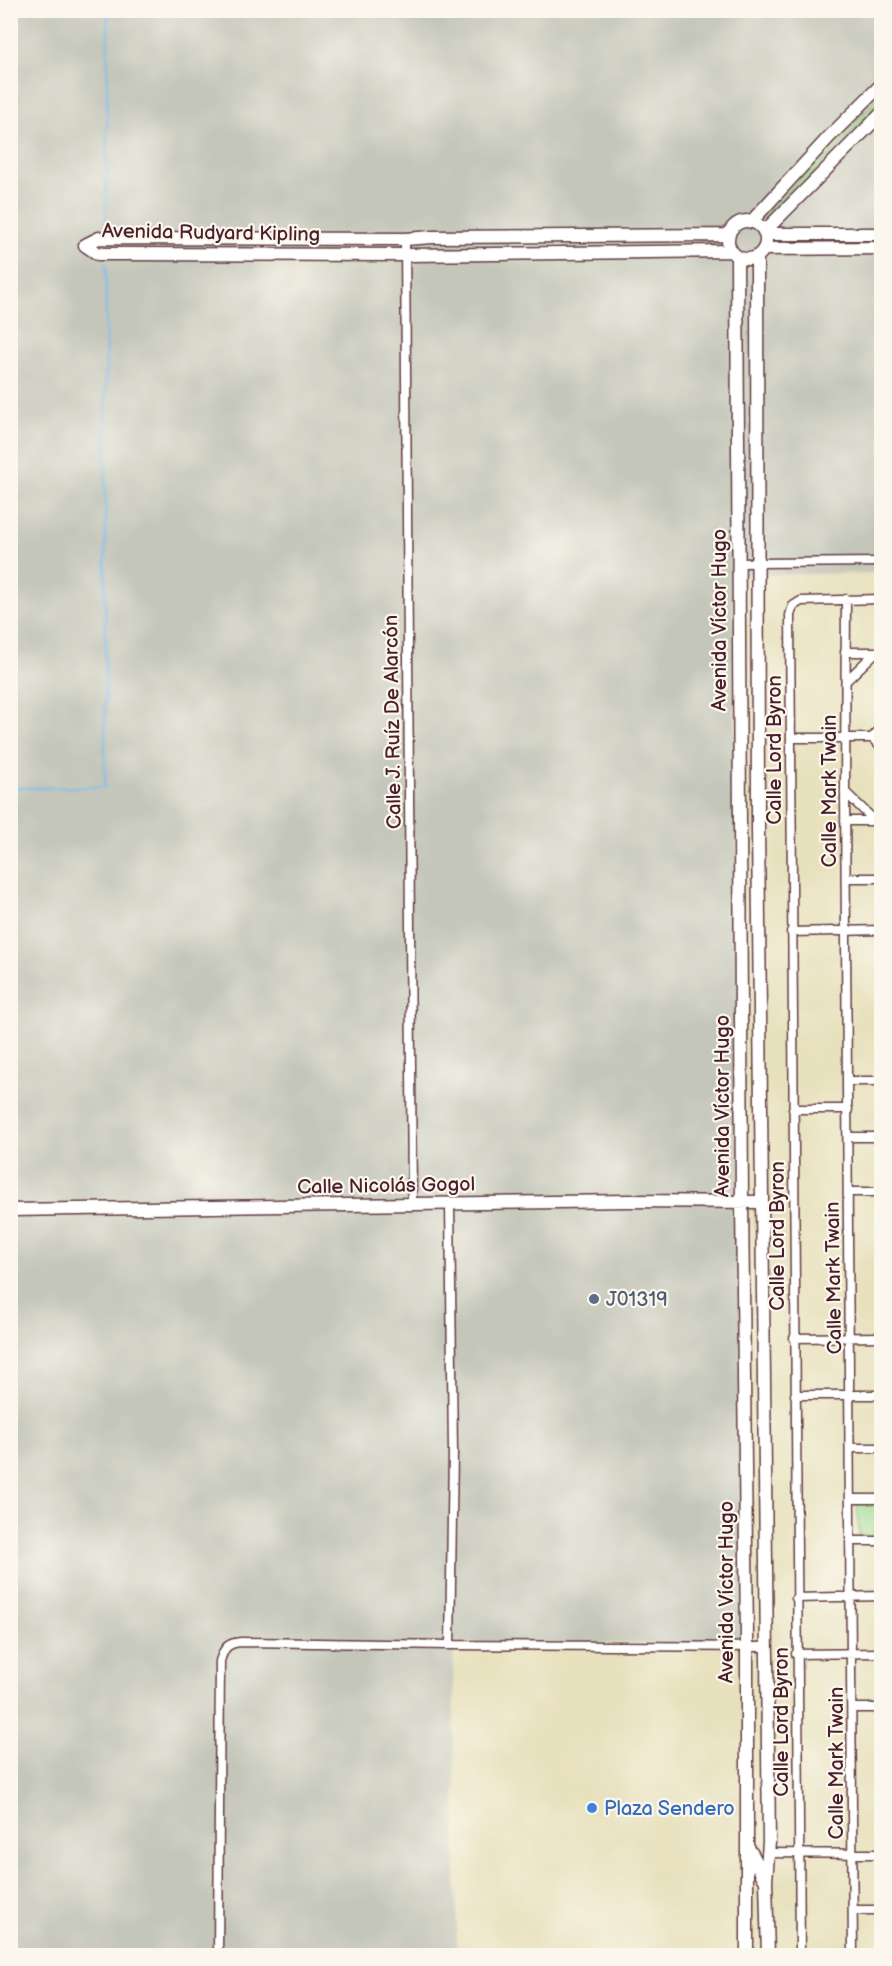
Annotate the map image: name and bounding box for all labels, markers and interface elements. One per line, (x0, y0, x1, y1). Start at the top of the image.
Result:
street label: Avenida Rudyard Kipling (102, 219, 320, 247)
street label: Avenida Víctor Hugo (708, 529, 732, 711)
street label: Calle J. Ruíz De Alarcón (379, 615, 407, 829)
street label: Calle Lord Byron (763, 675, 787, 825)
street label: Calle Mark Twain (818, 715, 842, 867)
street label: Avenida Víctor Hugo (711, 1015, 735, 1197)
street label: Calle Lord Byron (766, 1161, 790, 1311)
street label: Calle Nicolás Gogol (297, 1172, 475, 1200)
street label: Calle Mark Twain (821, 1201, 847, 1355)
place label: J01319 (606, 1288, 668, 1312)
marker: J01319 (587, 1292, 601, 1306)
street label: Avenida Víctor Hugo (715, 1501, 739, 1683)
street label: Calle Lord Byron (770, 1647, 794, 1797)
street label: Calle Mark Twain (825, 1687, 849, 1839)
place label: Plaza Sendero (604, 1797, 735, 1821)
marker: Plaza Sendero (585, 1801, 599, 1815)

